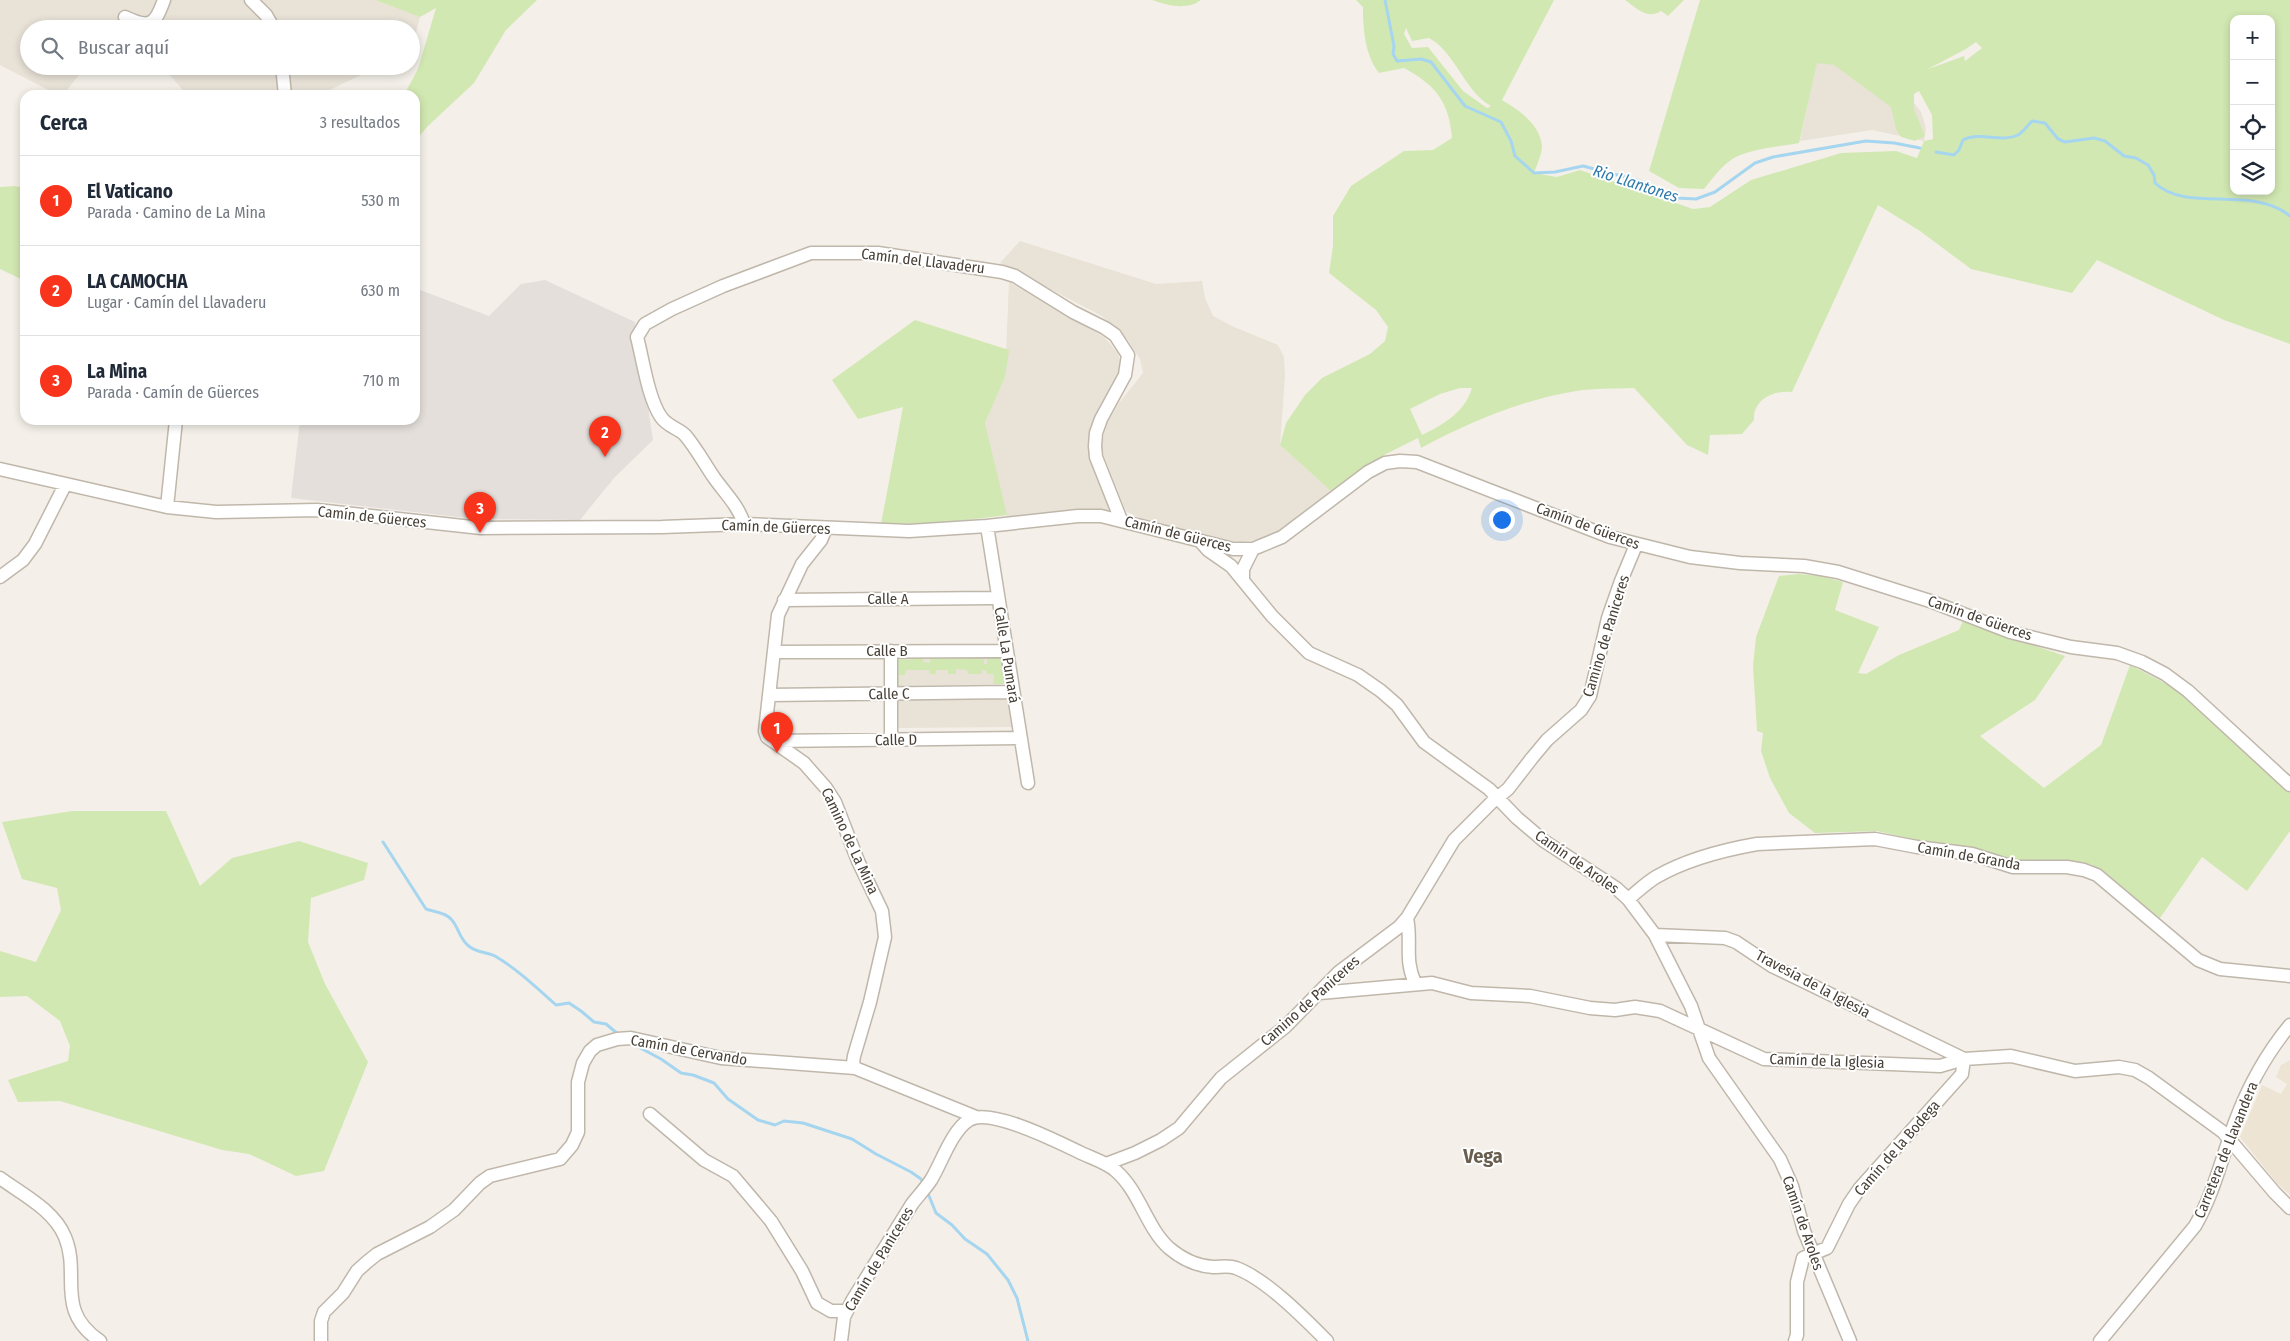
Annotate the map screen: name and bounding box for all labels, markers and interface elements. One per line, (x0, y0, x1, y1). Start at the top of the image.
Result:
map controls (2230, 15, 2275, 195)
button: + (2230, 15, 2275, 60)
search box (20, 20, 420, 75)
icon: search (38, 34, 66, 62)
text: Buscar aquí (78, 36, 169, 59)
button: − (2230, 60, 2275, 105)
button: locate (2230, 105, 2275, 150)
text: Cerca (40, 110, 88, 136)
text: 3 resultados (320, 113, 400, 132)
button: layers (2230, 150, 2275, 195)
water label: Rio Llantones (1591, 161, 1681, 206)
text: El Vaticano (87, 180, 173, 203)
text: 1 (53, 191, 59, 210)
text: 530 m (361, 191, 400, 210)
text: Parada · Camino de La Mina (87, 203, 266, 222)
street label: Camín del Llavaderu (860, 244, 986, 278)
text: LA CAMOCHA (87, 270, 188, 293)
text: 2 (52, 281, 60, 300)
text: 630 m (361, 281, 400, 300)
text: Lugar · Camín del Llavaderu (87, 293, 266, 312)
text: La Mina (87, 360, 147, 383)
text: 3 (52, 371, 60, 390)
text: 710 m (363, 371, 400, 390)
text: Parada · Camín de Güerces (87, 383, 259, 402)
pin: 2 (589, 416, 621, 457)
pin: 3 (464, 492, 496, 533)
street label: Camín de Güerces (1534, 499, 1642, 553)
street label: Camín de Güerces (317, 502, 427, 532)
your location (1489, 507, 1515, 533)
street label: Camín de Güerces (1123, 512, 1233, 556)
street label: Camín de Güerces (721, 516, 831, 538)
street label: Camino de Paniceres (1579, 573, 1633, 699)
street label: Calle A (867, 590, 909, 608)
street label: Camín de Güerces (1925, 592, 2035, 644)
street label: Calle La Pumará (991, 606, 1023, 704)
street label: Calle B (866, 642, 908, 660)
street label: Calle C (868, 685, 910, 703)
pin: 1 (761, 712, 793, 753)
street label: Calle D (875, 731, 917, 749)
street label: Camino de La Mina (817, 785, 883, 897)
street label: Camín de Aroles (1531, 826, 1623, 898)
street label: Camín de Granda (1916, 838, 2022, 874)
street label: Travesía de la Iglesia (1753, 946, 1873, 1022)
street label: Camino de Paniceres (1257, 952, 1363, 1050)
street label: Camín de Cervando (629, 1031, 749, 1069)
street label: Camín de la Iglesia (1769, 1050, 1885, 1072)
street label: Carretera de Llavandera (2190, 1079, 2262, 1221)
street label: Camín de la Bodega (1851, 1096, 1943, 1200)
district label: Vega (1462, 1144, 1503, 1168)
street label: Camín de Aroles (1778, 1173, 1828, 1273)
street label: Camín de Paniceres (841, 1203, 917, 1315)

